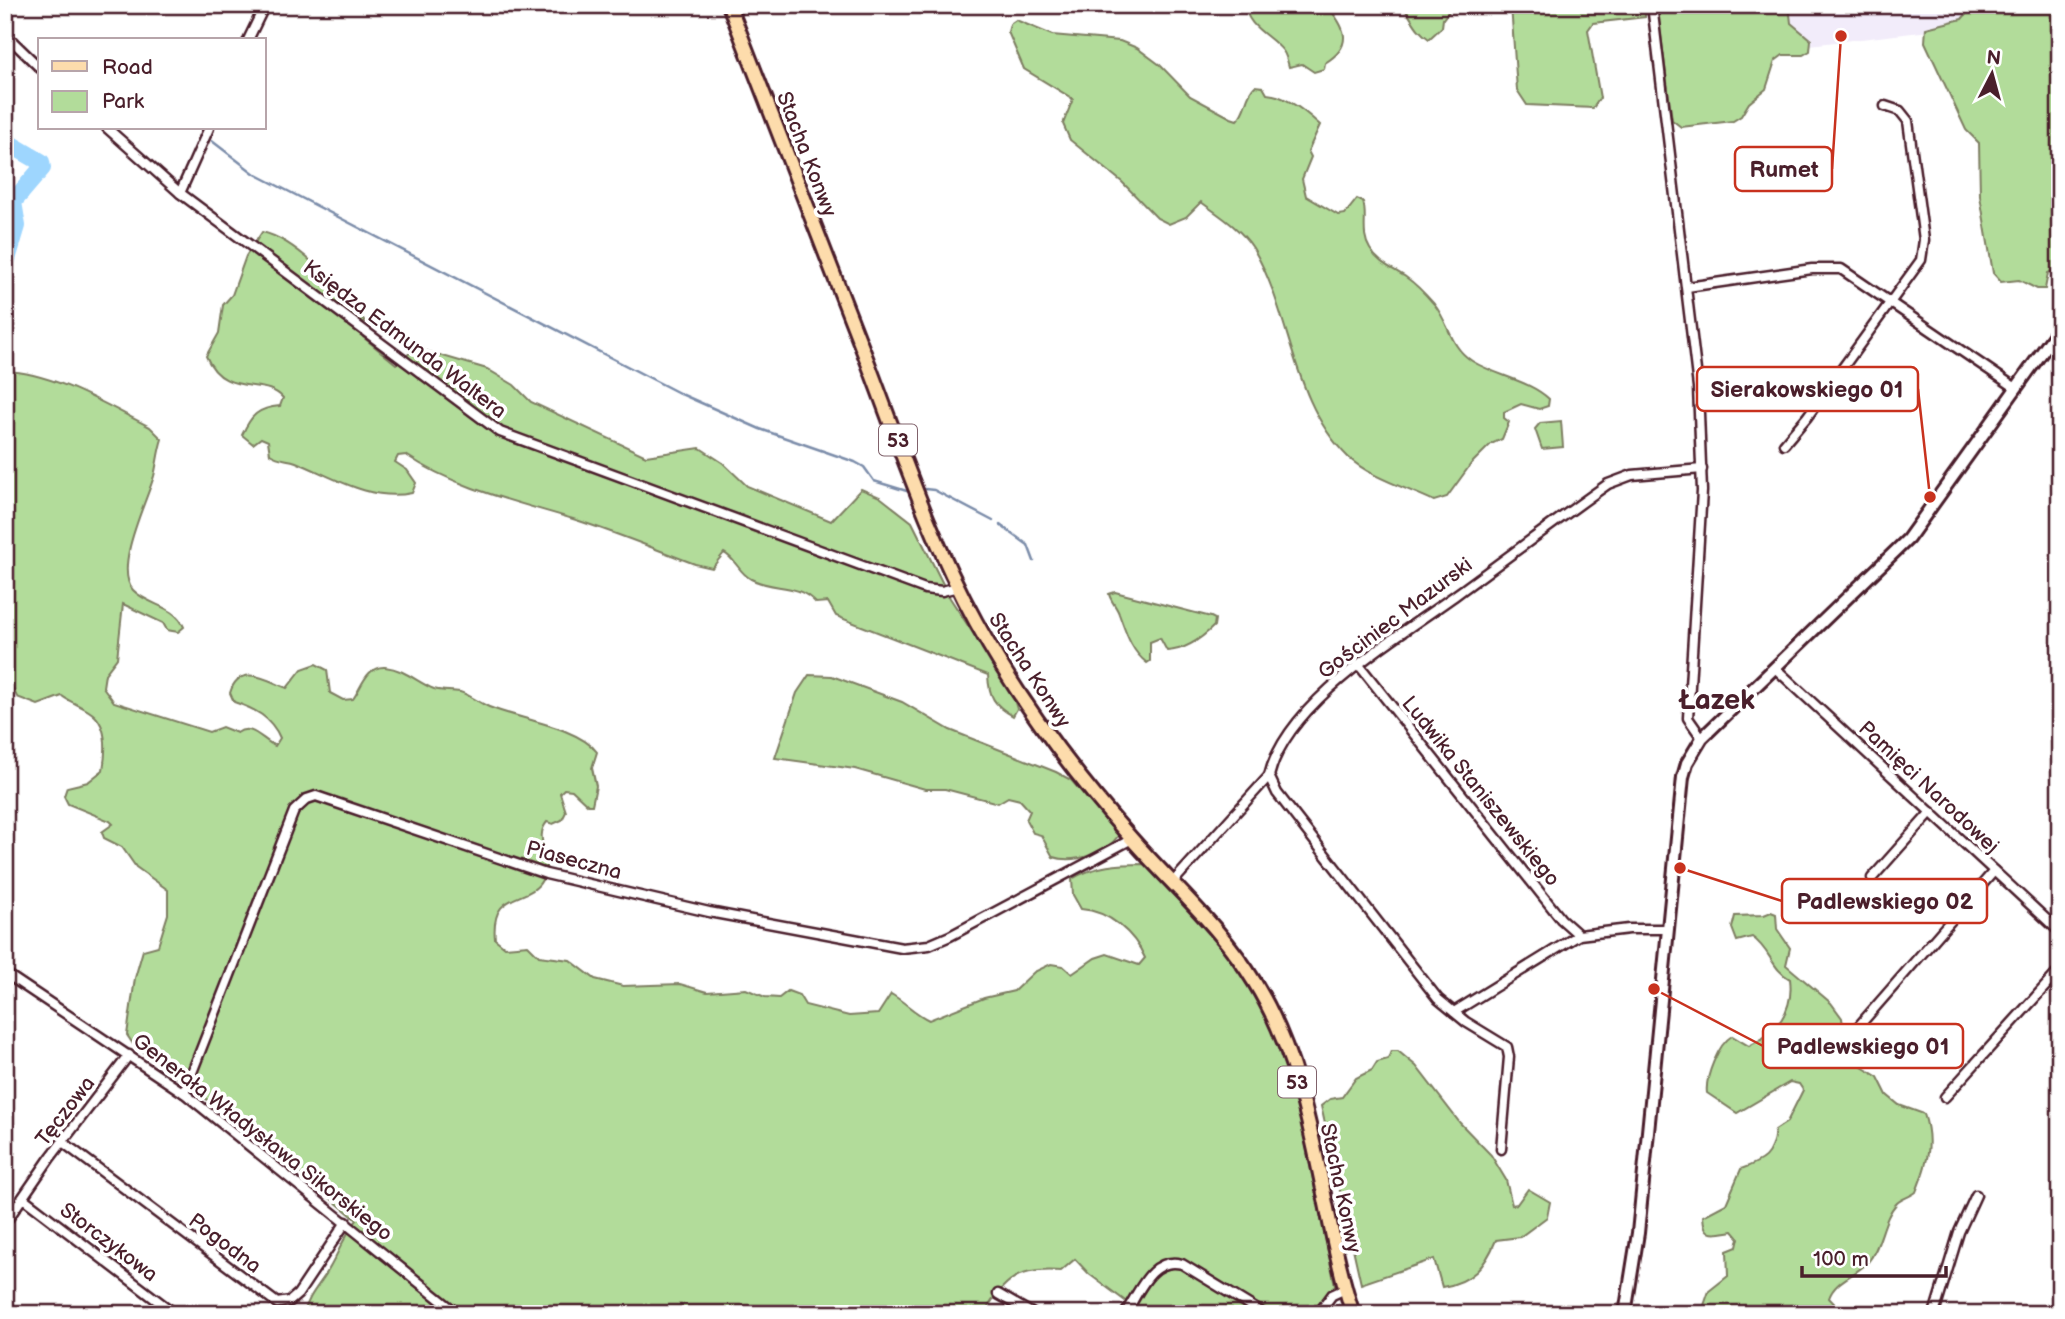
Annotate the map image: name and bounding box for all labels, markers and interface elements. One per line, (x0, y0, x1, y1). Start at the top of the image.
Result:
legend (38, 38, 266, 130)
north arrow (1956, 38, 2026, 108)
text: N (1985, 46, 2002, 71)
text: Road (102, 55, 153, 80)
street label: Stacha Konwy (771, 88, 842, 221)
text: Park (102, 89, 145, 114)
callout: Rumet (1735, 147, 1832, 191)
text: Rumet (1749, 156, 1819, 184)
street label: Księdza Edmunda Waltera (298, 255, 511, 424)
callout: Sierakowskiego 01 (1697, 367, 1918, 411)
text: Sierakowskiego 01 (1710, 376, 1904, 404)
road number: 53 (879, 424, 917, 456)
street label: Gościniec Mazurski (1313, 552, 1477, 684)
street label: Stacha Konwy (983, 608, 1076, 733)
district label: Łazek (1678, 684, 1755, 717)
street label: Ludwika Staniszewskiego (1396, 691, 1565, 891)
street label: Pamięci Narodowej (1853, 716, 2004, 859)
street label: Piaseczna (523, 836, 624, 885)
callout: Padlewskiego 02 (1782, 879, 1987, 923)
text: Padlewskiego 02 (1797, 888, 1974, 916)
callout: Padlewskiego 01 (1763, 1024, 1963, 1068)
street label: Generała Władysława Sikorskiego (128, 1028, 398, 1247)
text: Padlewskiego 01 (1777, 1033, 1949, 1061)
road number: 53 (1278, 1066, 1316, 1098)
street label: Tęczowa (30, 1072, 100, 1151)
street label: Stacha Konwy (1315, 1121, 1367, 1256)
street label: Storczykowa (55, 1198, 162, 1287)
street label: Pogodna (184, 1208, 266, 1279)
scale bar (1802, 1235, 1946, 1279)
text: 100 m (1813, 1247, 1869, 1272)

